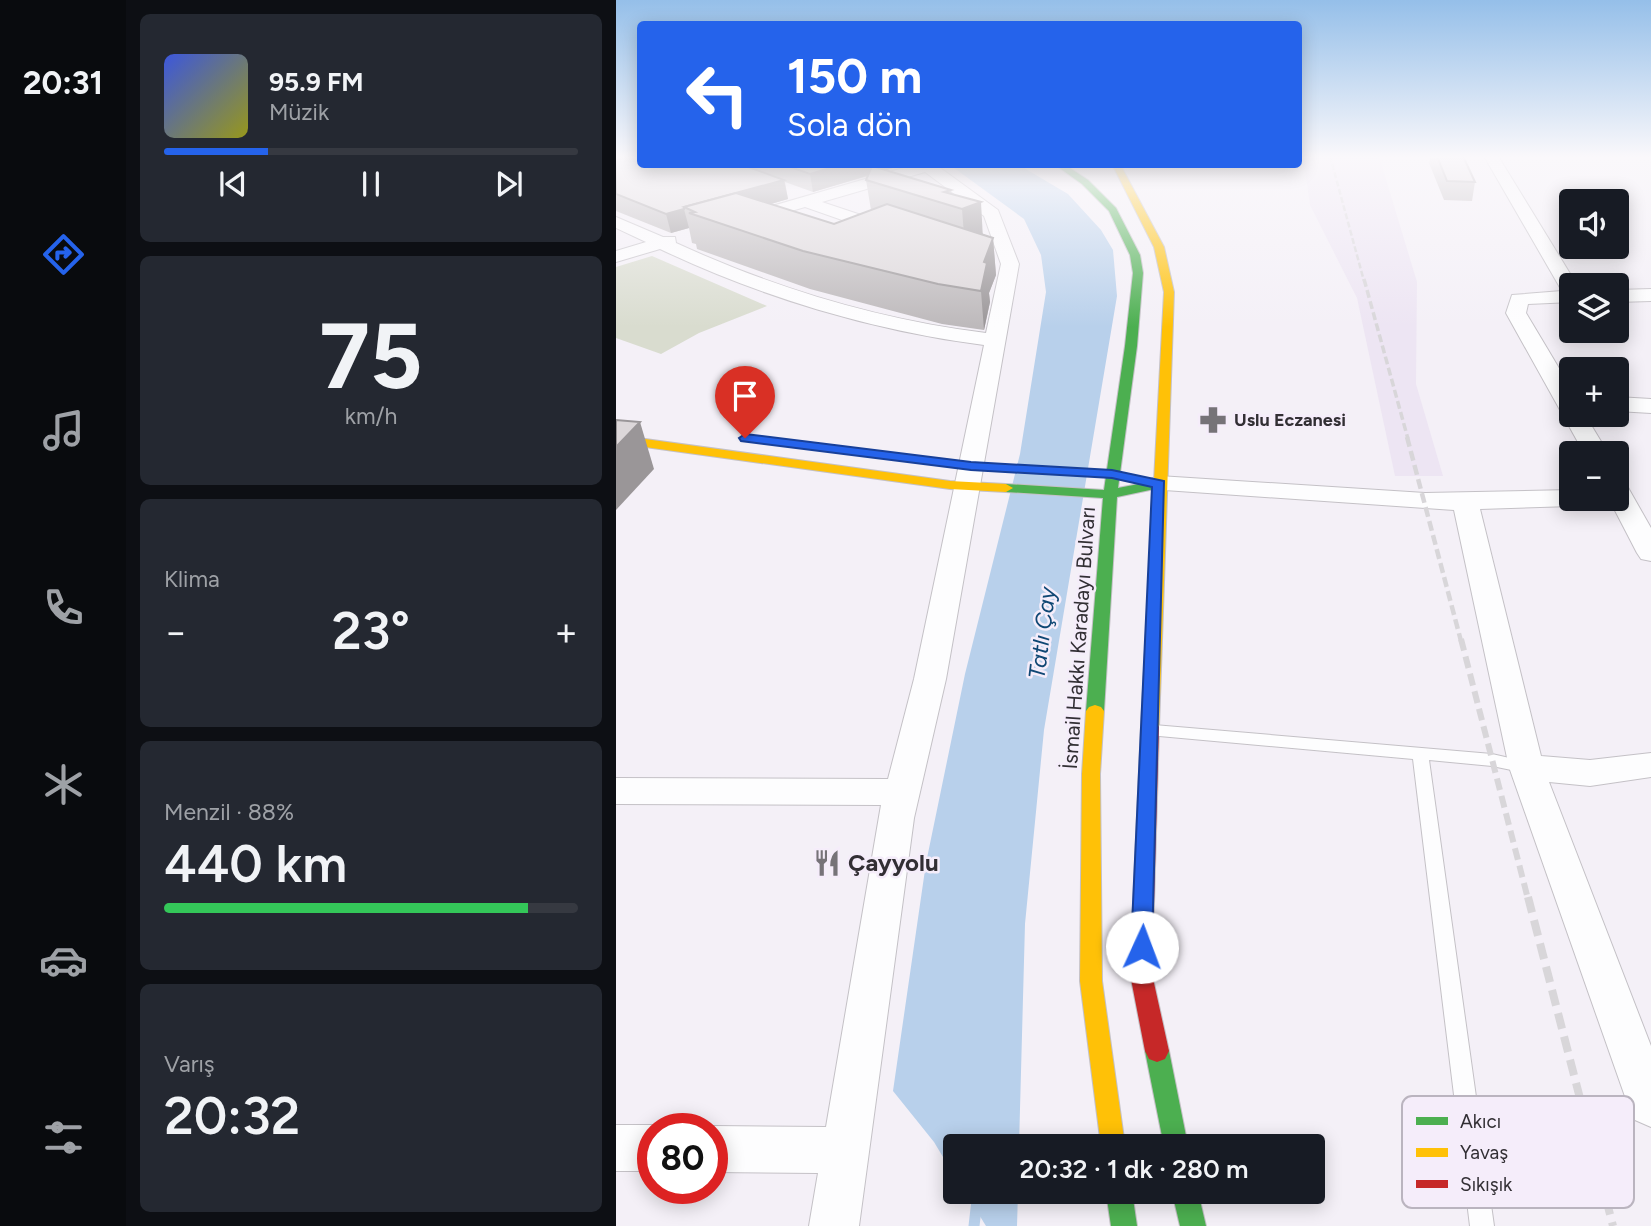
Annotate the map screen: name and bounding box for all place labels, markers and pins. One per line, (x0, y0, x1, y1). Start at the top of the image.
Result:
pin (715, 366, 775, 438)
pharmacy icon: Uslu Eczanesi (1198, 405, 1228, 435)
place label: Uslu Eczanesi (1234, 409, 1346, 431)
restaurant icon: Çayyolu (812, 848, 842, 878)
place label: Çayyolu (848, 848, 939, 877)

